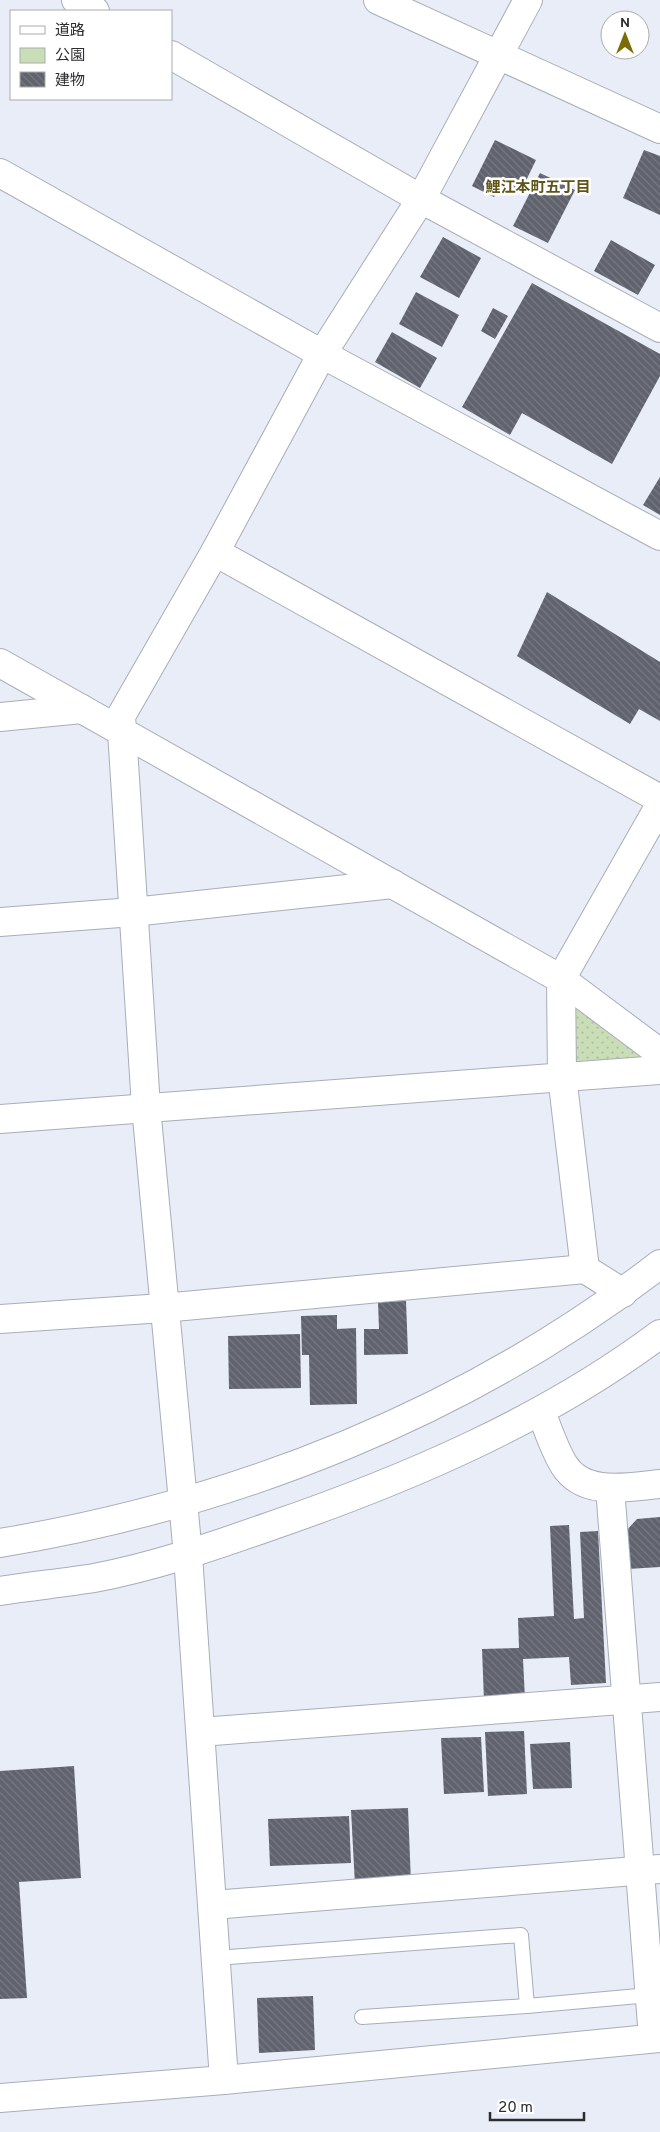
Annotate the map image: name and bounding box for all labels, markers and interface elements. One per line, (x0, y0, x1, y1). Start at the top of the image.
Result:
legend (10, 10, 172, 100)
north arrow (600, 10, 650, 60)
text: N (620, 15, 630, 32)
text: 道路 (55, 22, 85, 41)
text: 公園 (55, 47, 85, 66)
text: 建物 (55, 72, 85, 91)
district label: 鯉江本町五丁目 (485, 179, 591, 198)
scale bar (490, 2090, 584, 2122)
text: 20 m (498, 2099, 533, 2118)

